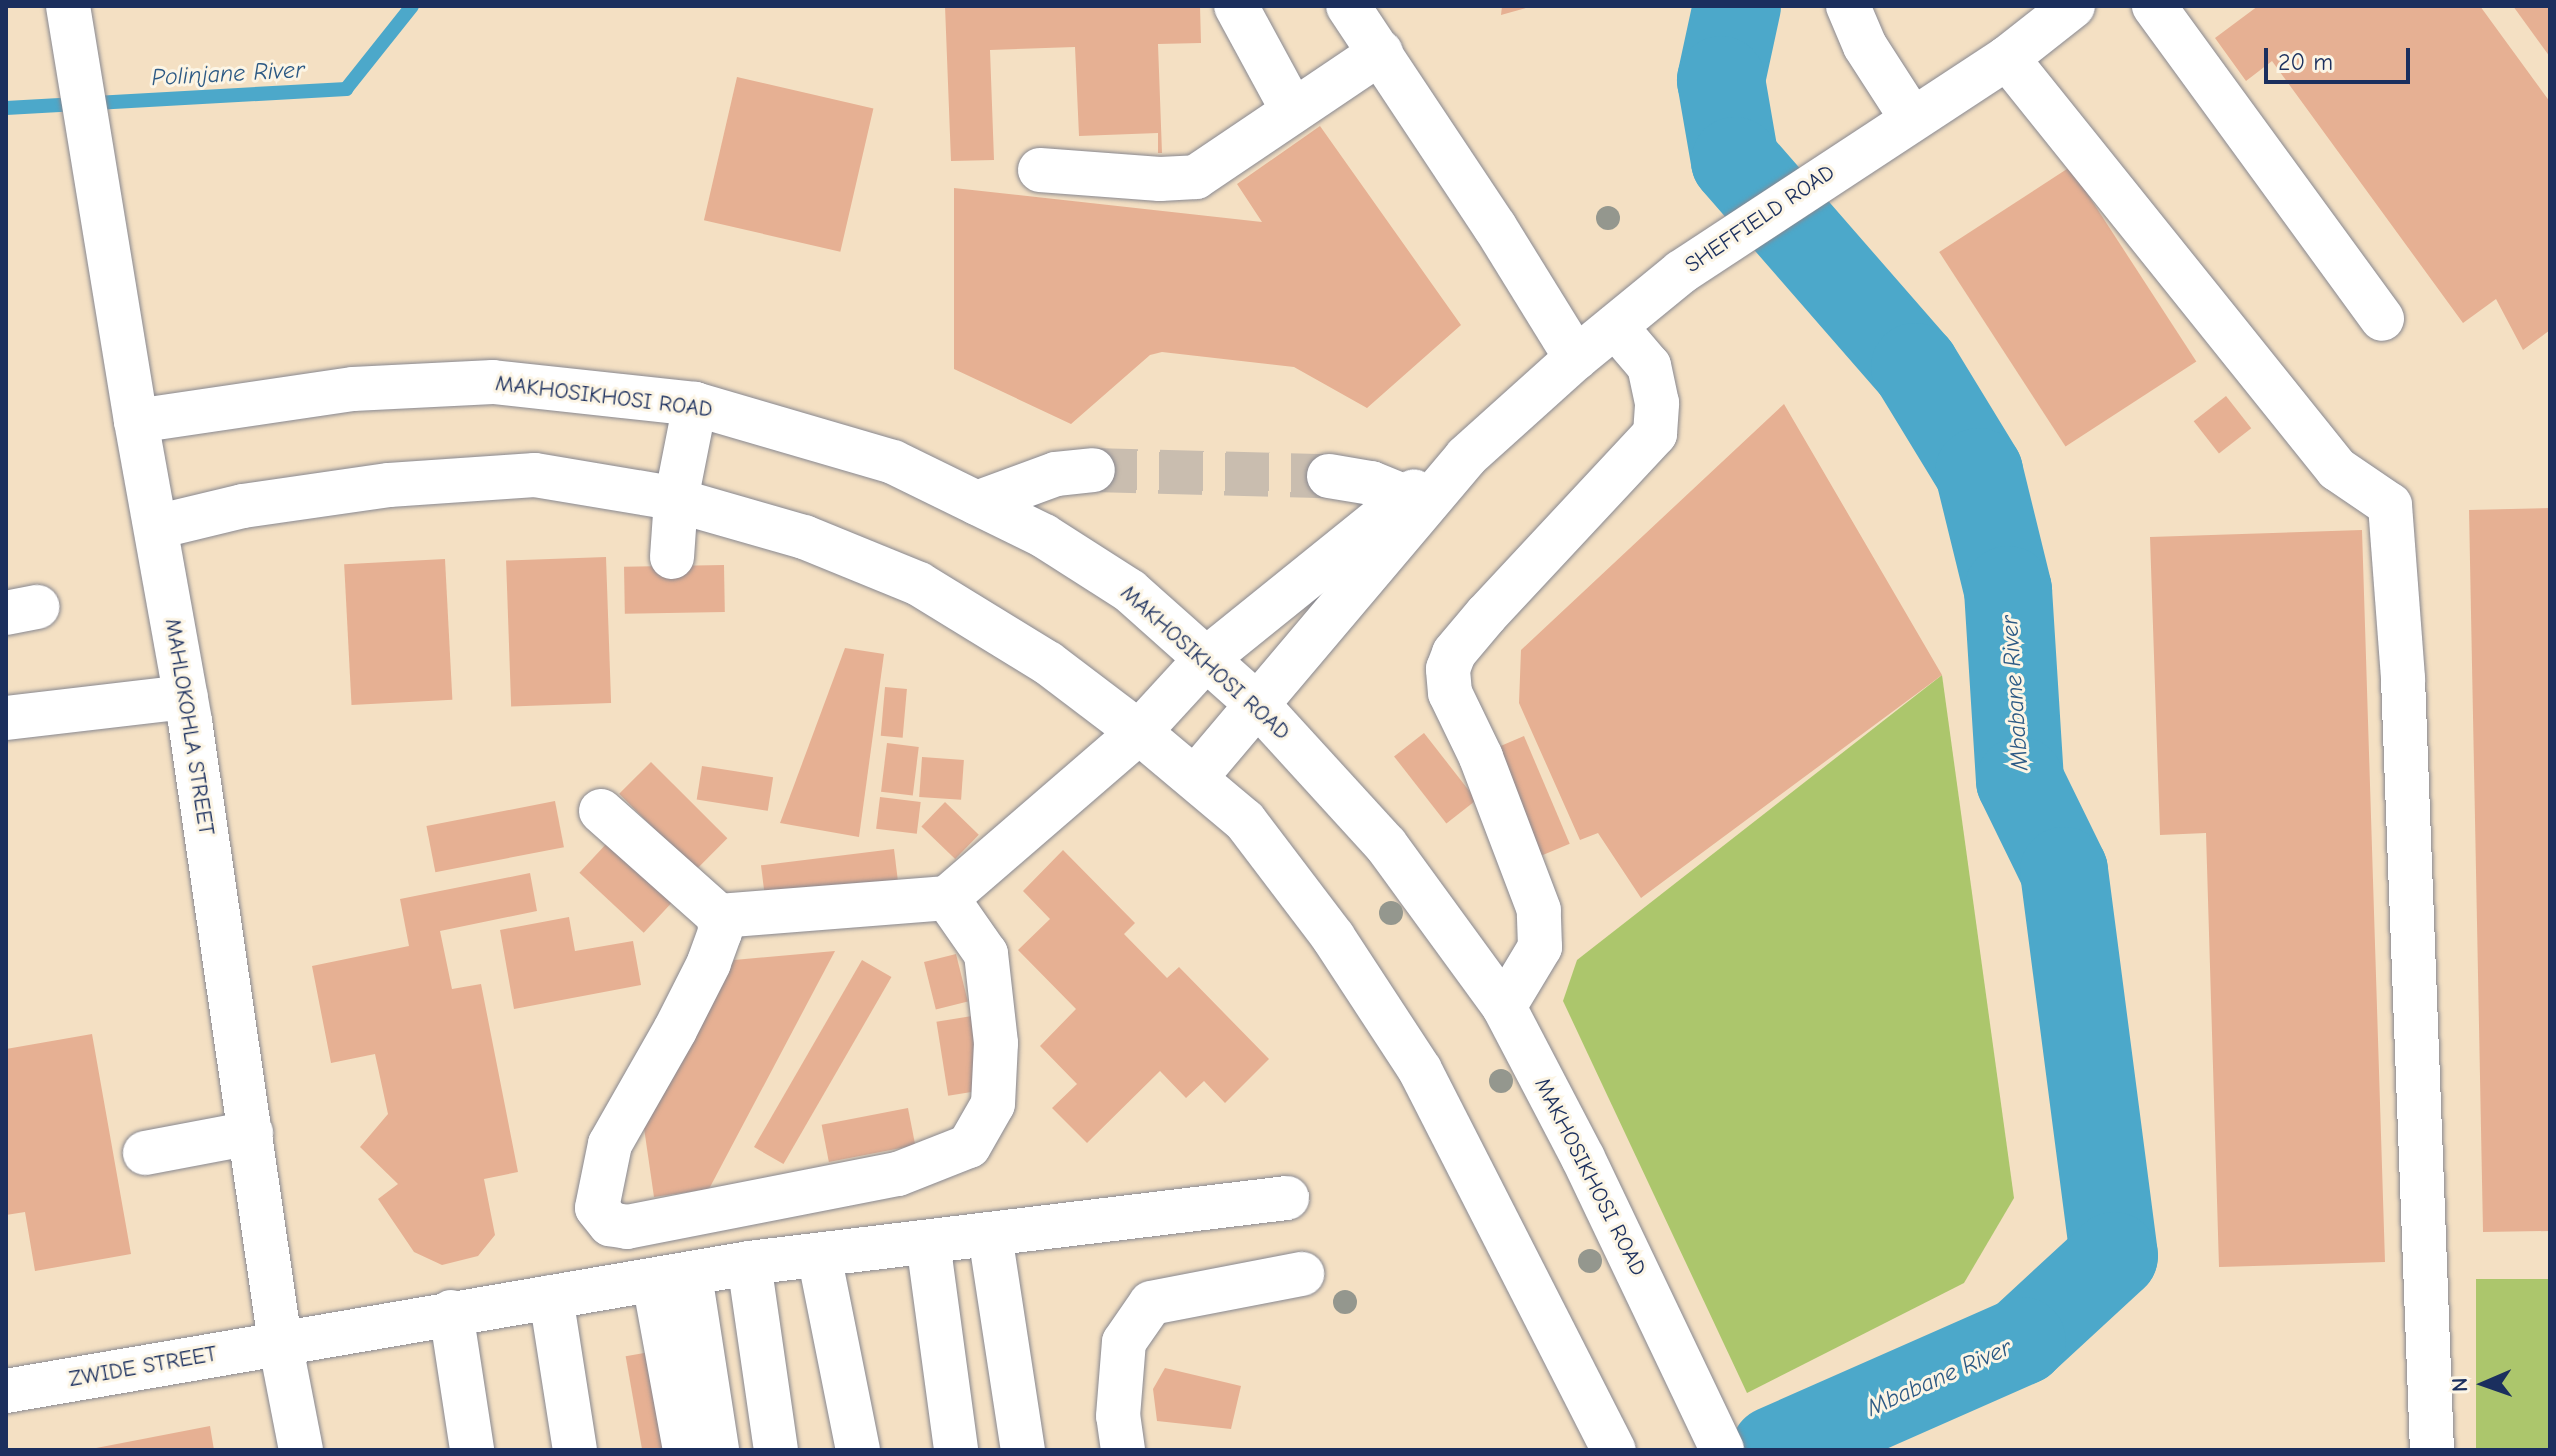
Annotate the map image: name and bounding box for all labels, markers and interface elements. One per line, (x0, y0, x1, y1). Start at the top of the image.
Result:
scale bar (2268, 32, 2414, 82)
text: 20 m (2278, 48, 2333, 76)
water label: Polinjane River (151, 56, 305, 92)
street label: SHEFFIELD ROAD (1680, 159, 1840, 279)
street label: MAKHOSIKHOSI ROAD (494, 371, 714, 423)
street label: MAKHOSIKHOSI ROAD (1115, 580, 1295, 746)
water label: Mbabane River (1995, 615, 2035, 771)
street label: MAHLOKOHLA STREET (159, 617, 219, 837)
street label: MAKHOSIKHOSI ROAD (1529, 1074, 1651, 1280)
water label: Mbabane River (1862, 1333, 2016, 1423)
street label: ZWIDE STREET (67, 1341, 219, 1393)
north arrow (2444, 1344, 2524, 1424)
text: N (2447, 1377, 2473, 1392)

